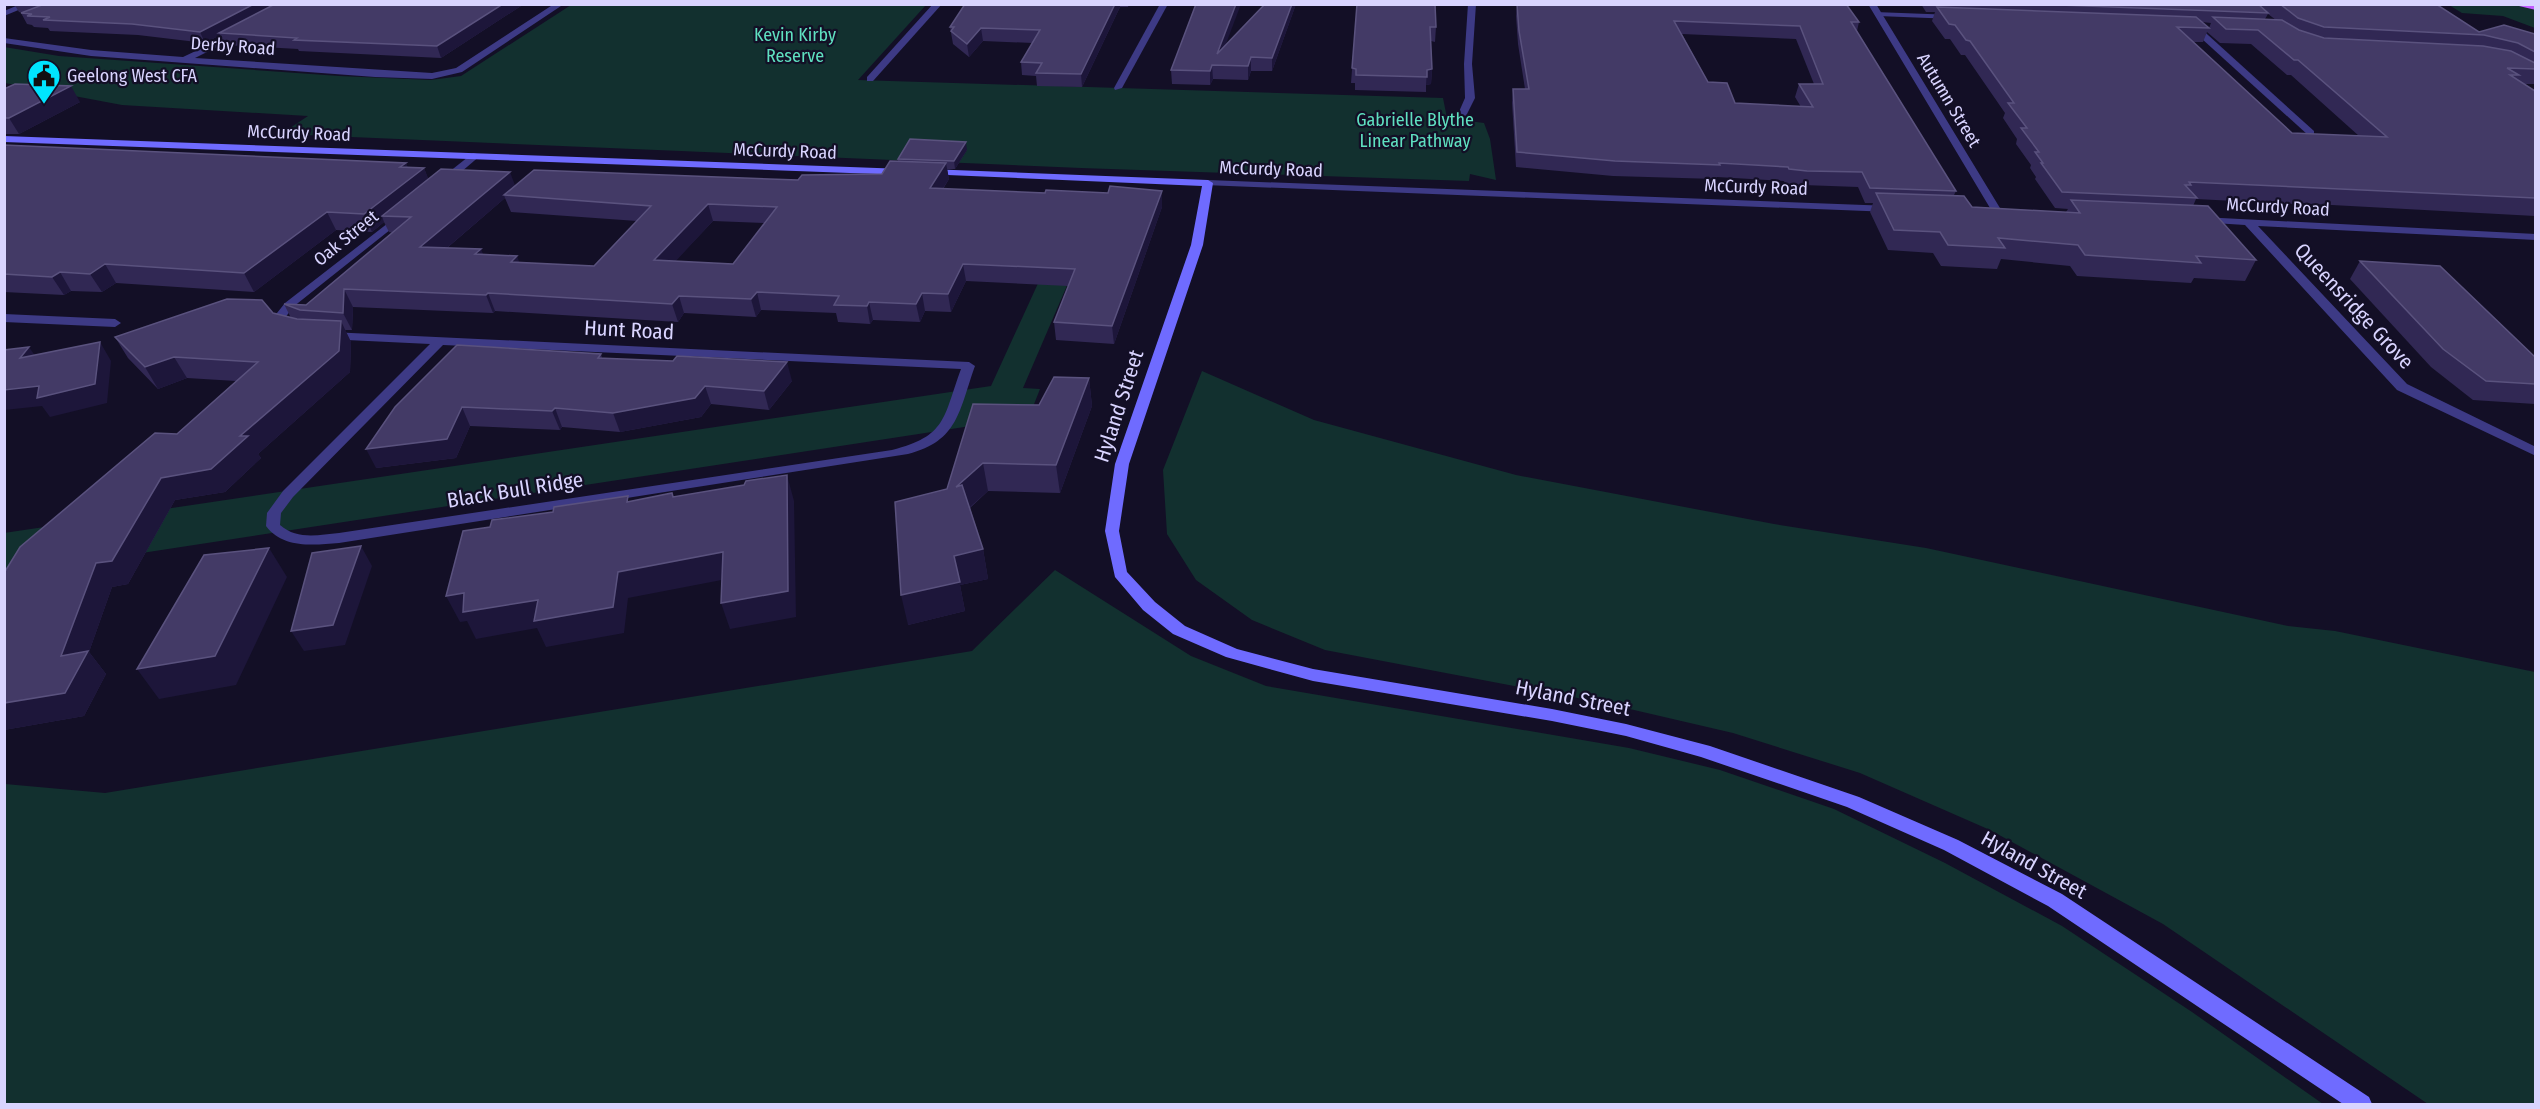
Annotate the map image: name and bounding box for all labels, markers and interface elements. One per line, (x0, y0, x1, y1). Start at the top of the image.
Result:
park label: Kevin Kirby Reserve (754, 24, 836, 67)
street label: Derby Road (190, 32, 276, 60)
street label: Autumn Street (1912, 49, 1986, 151)
public building icon: Geelong West CFA (26, 58, 62, 105)
place label: Geelong West CFA (67, 65, 198, 87)
park label: Gabrielle Blythe Linear Pathway (1356, 109, 1474, 152)
street label: McCurdy Road (247, 120, 351, 146)
street label: McCurdy Road (733, 138, 837, 164)
street label: McCurdy Road (1219, 156, 1323, 182)
street label: McCurdy Road (1704, 174, 1808, 200)
street label: McCurdy Road (2226, 193, 2330, 221)
street label: Oak Street (309, 205, 383, 271)
street label: Queensridge Grove (2289, 238, 2419, 374)
street label: Hunt Road (583, 315, 675, 345)
street label: Hyland Street (1089, 346, 1149, 466)
street label: Black Bull Ridge (445, 466, 585, 514)
street label: Hyland Street (1513, 674, 1633, 722)
street label: Hyland Street (1977, 825, 2091, 905)

